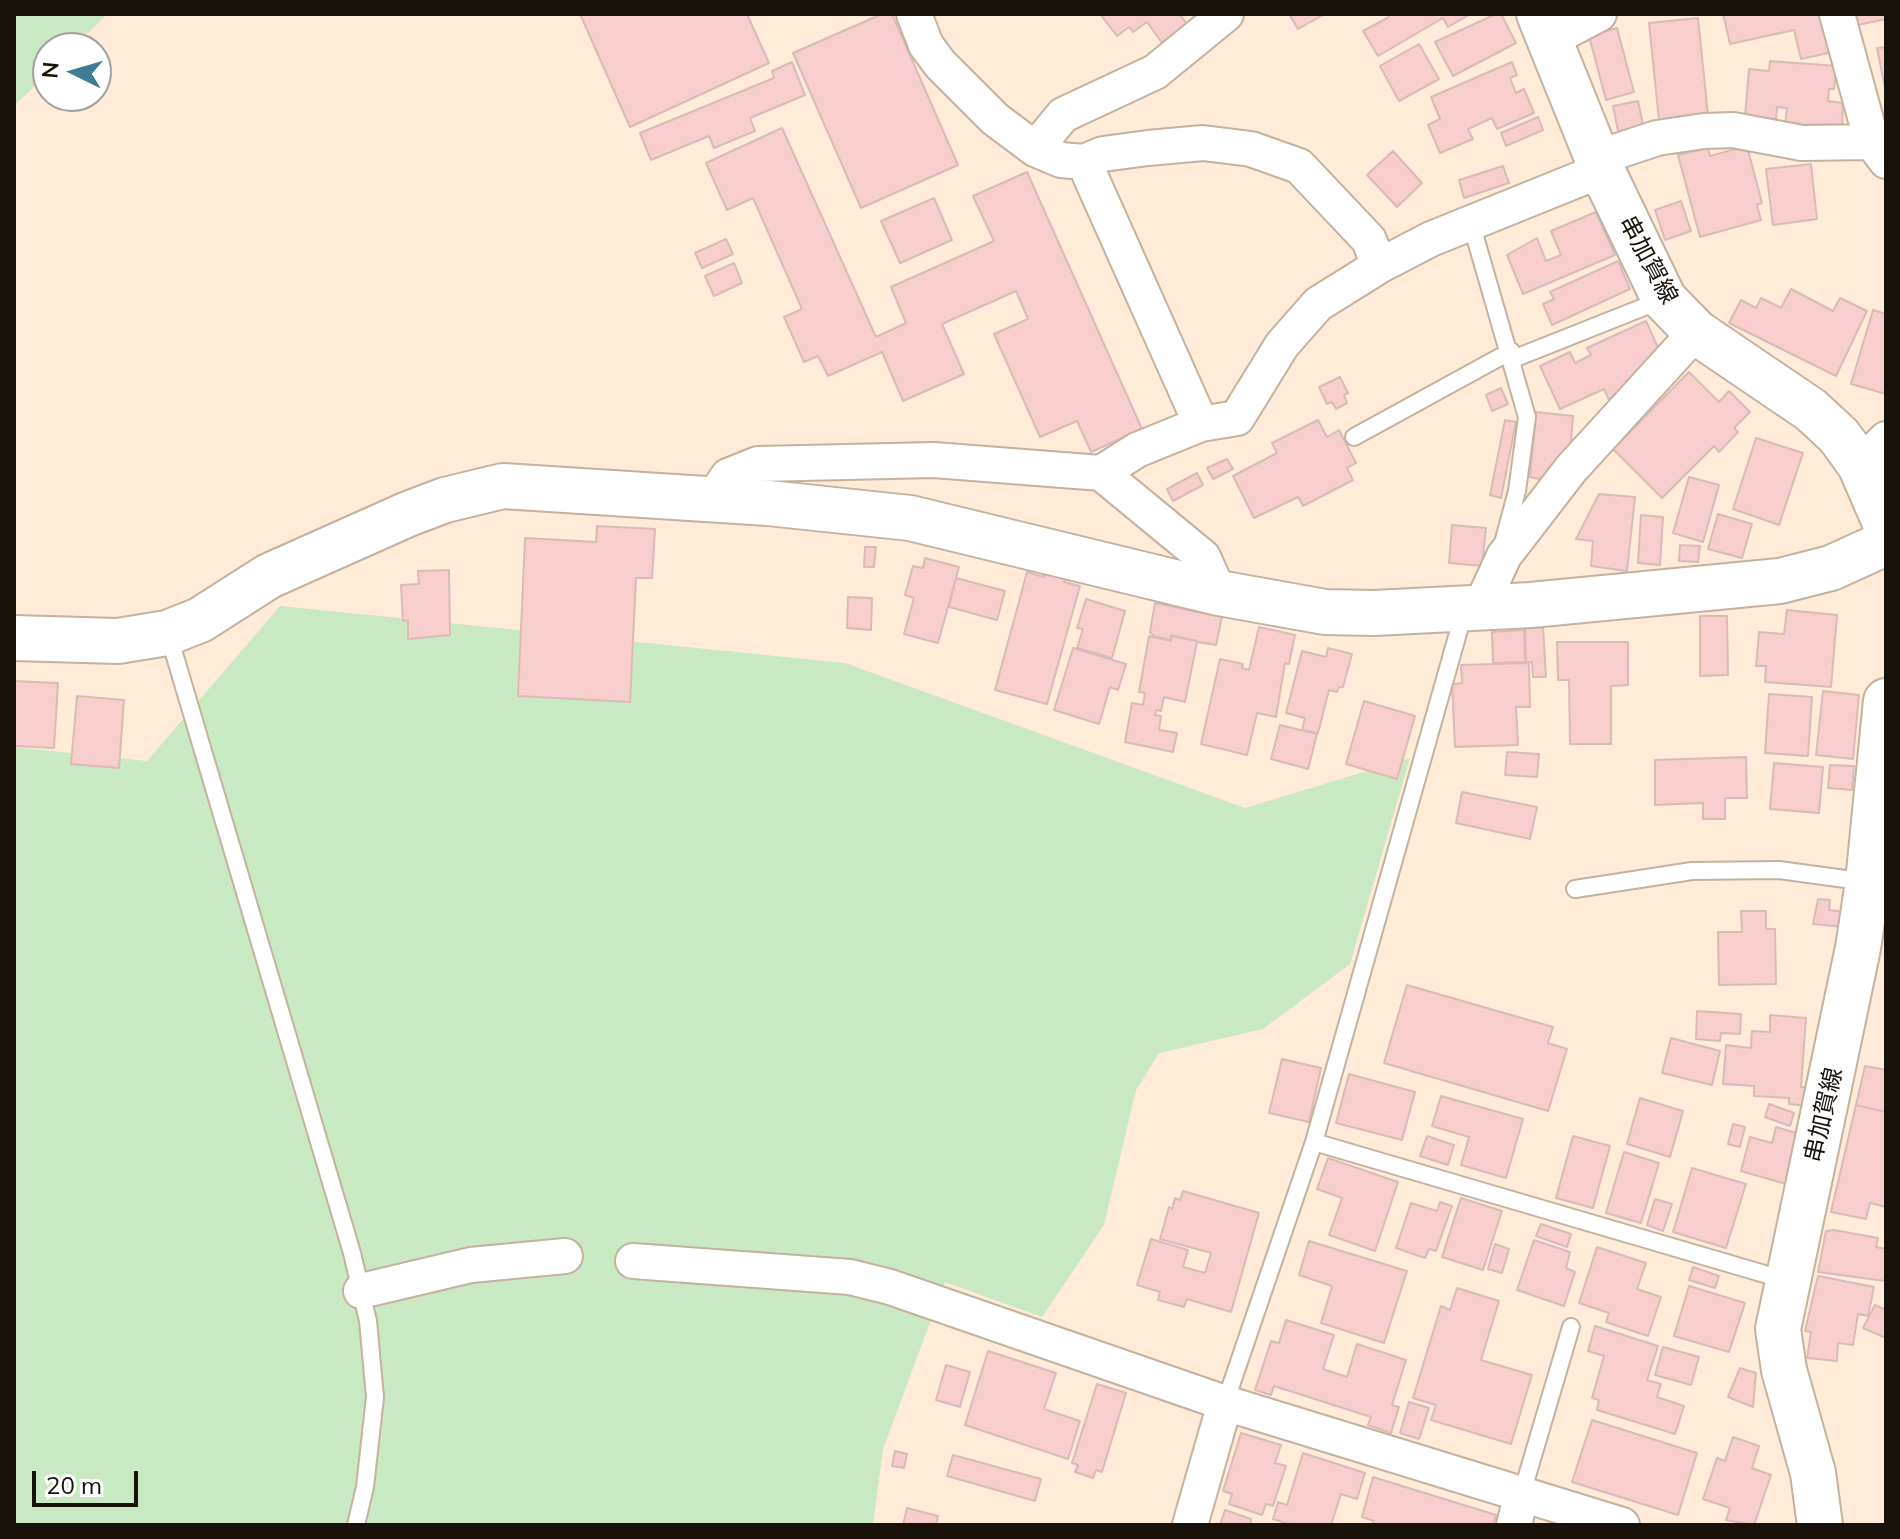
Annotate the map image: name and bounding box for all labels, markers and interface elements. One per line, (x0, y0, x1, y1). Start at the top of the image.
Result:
north arrow (32, 32, 112, 112)
text: N (35, 61, 65, 80)
street label: 串加賀線 (1613, 211, 1683, 309)
street label: 串加賀線 (1799, 1065, 1849, 1165)
scale bar (36, 1455, 142, 1505)
text: 20 m (46, 1470, 102, 1500)

